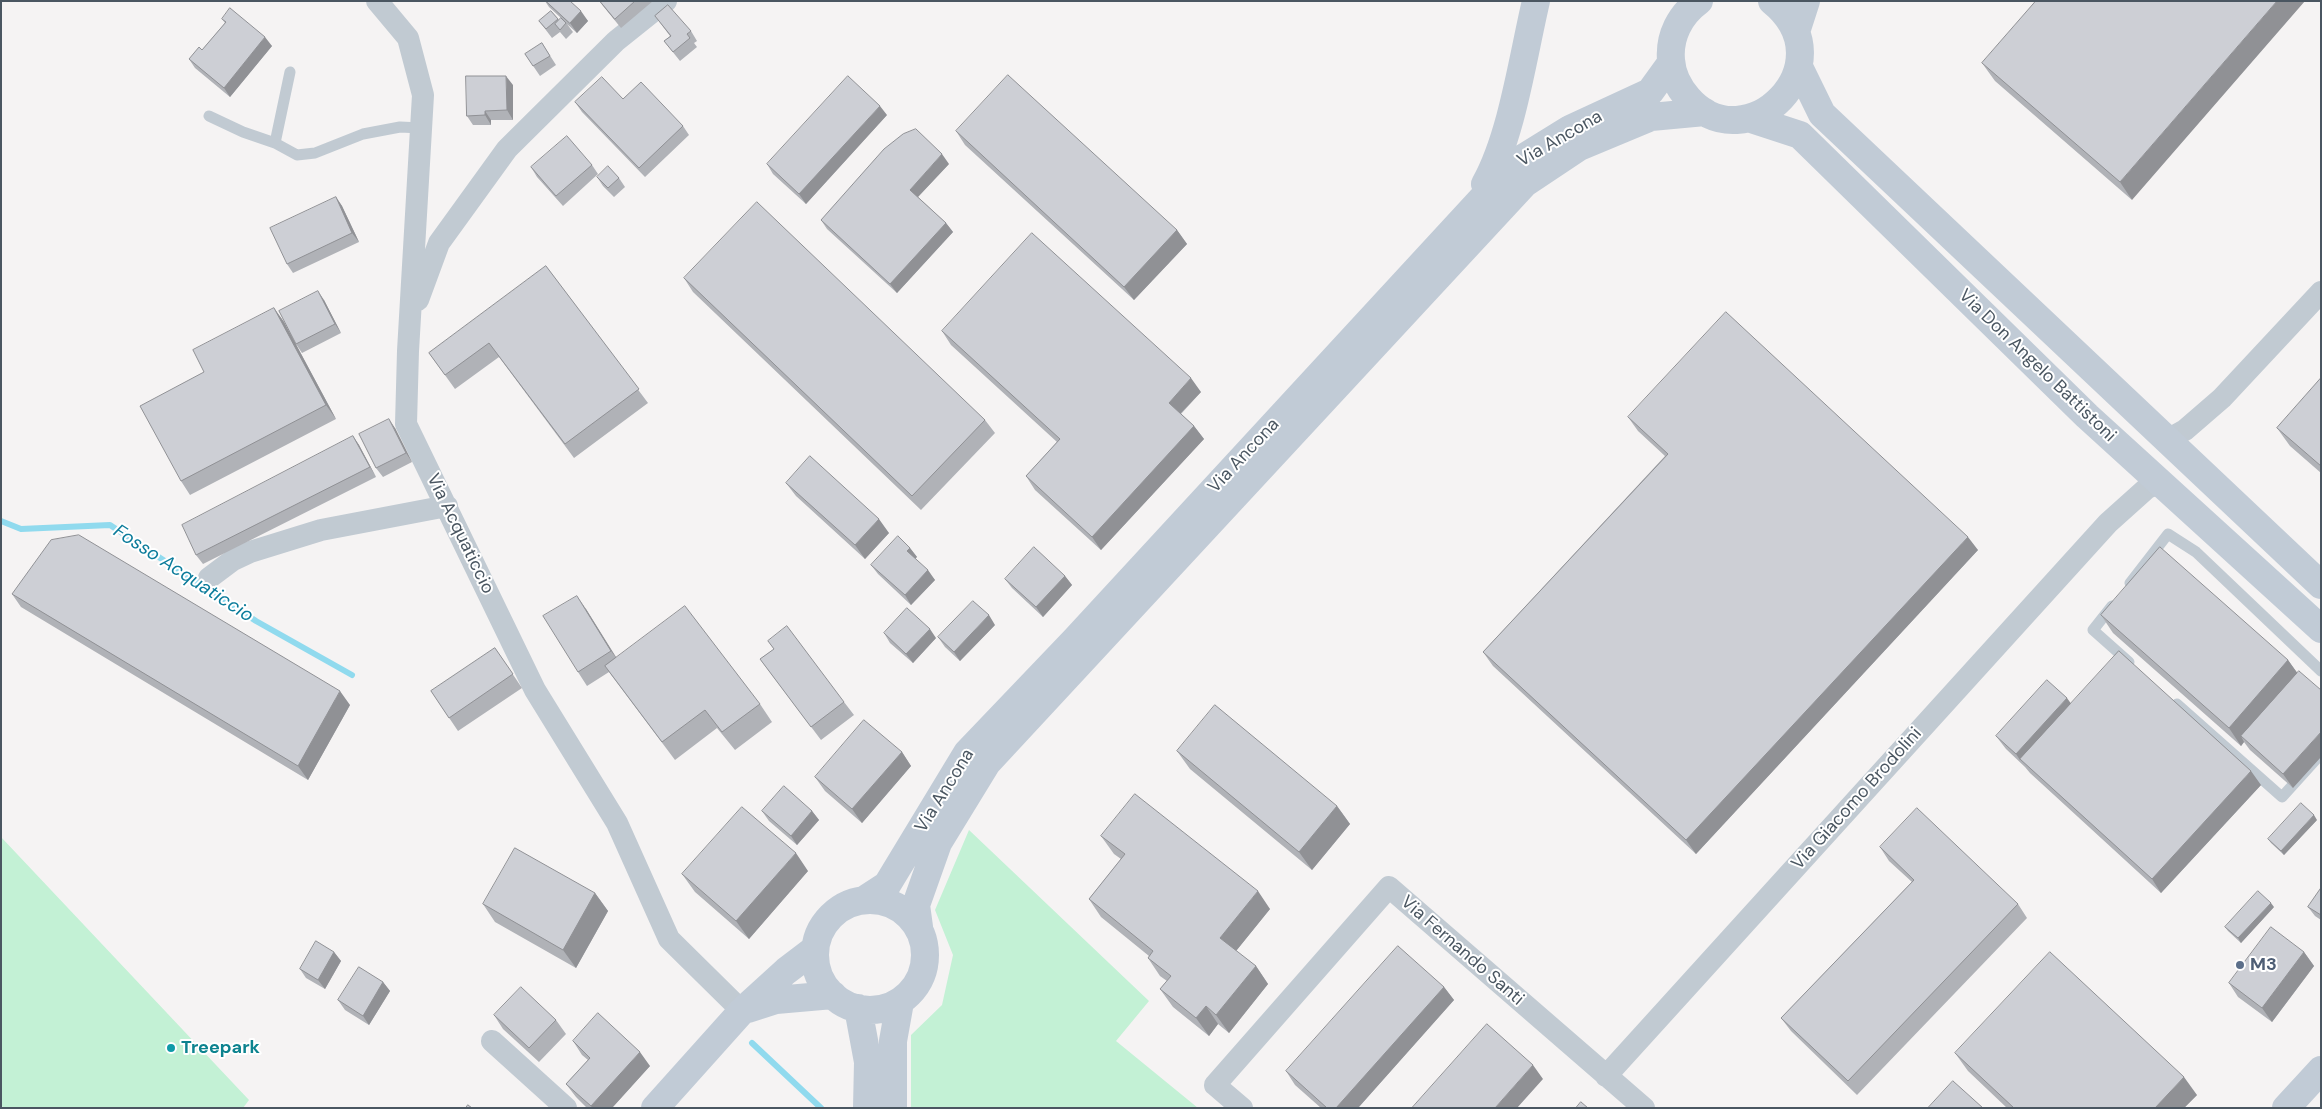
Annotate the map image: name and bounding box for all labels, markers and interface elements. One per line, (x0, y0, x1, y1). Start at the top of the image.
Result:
street label: Via Ancona (1514, 106, 1606, 172)
street label: Via Don Angelo Battistoni (1954, 285, 2120, 447)
street label: Via Ancona (1204, 414, 1284, 498)
street label: Via Acquaticcio (422, 470, 498, 598)
water label: Fosso Acquaticcio (109, 520, 257, 628)
street label: Via Giacomo Brodolini (1787, 723, 1927, 875)
street label: Via Ancona (911, 745, 979, 837)
street label: Via Fernando Santi (1396, 892, 1528, 1010)
place label: M3 (2250, 954, 2277, 976)
marker: M3 (2234, 959, 2246, 971)
place label: Treepark (181, 1037, 260, 1059)
marker: Treepark (165, 1042, 177, 1054)

